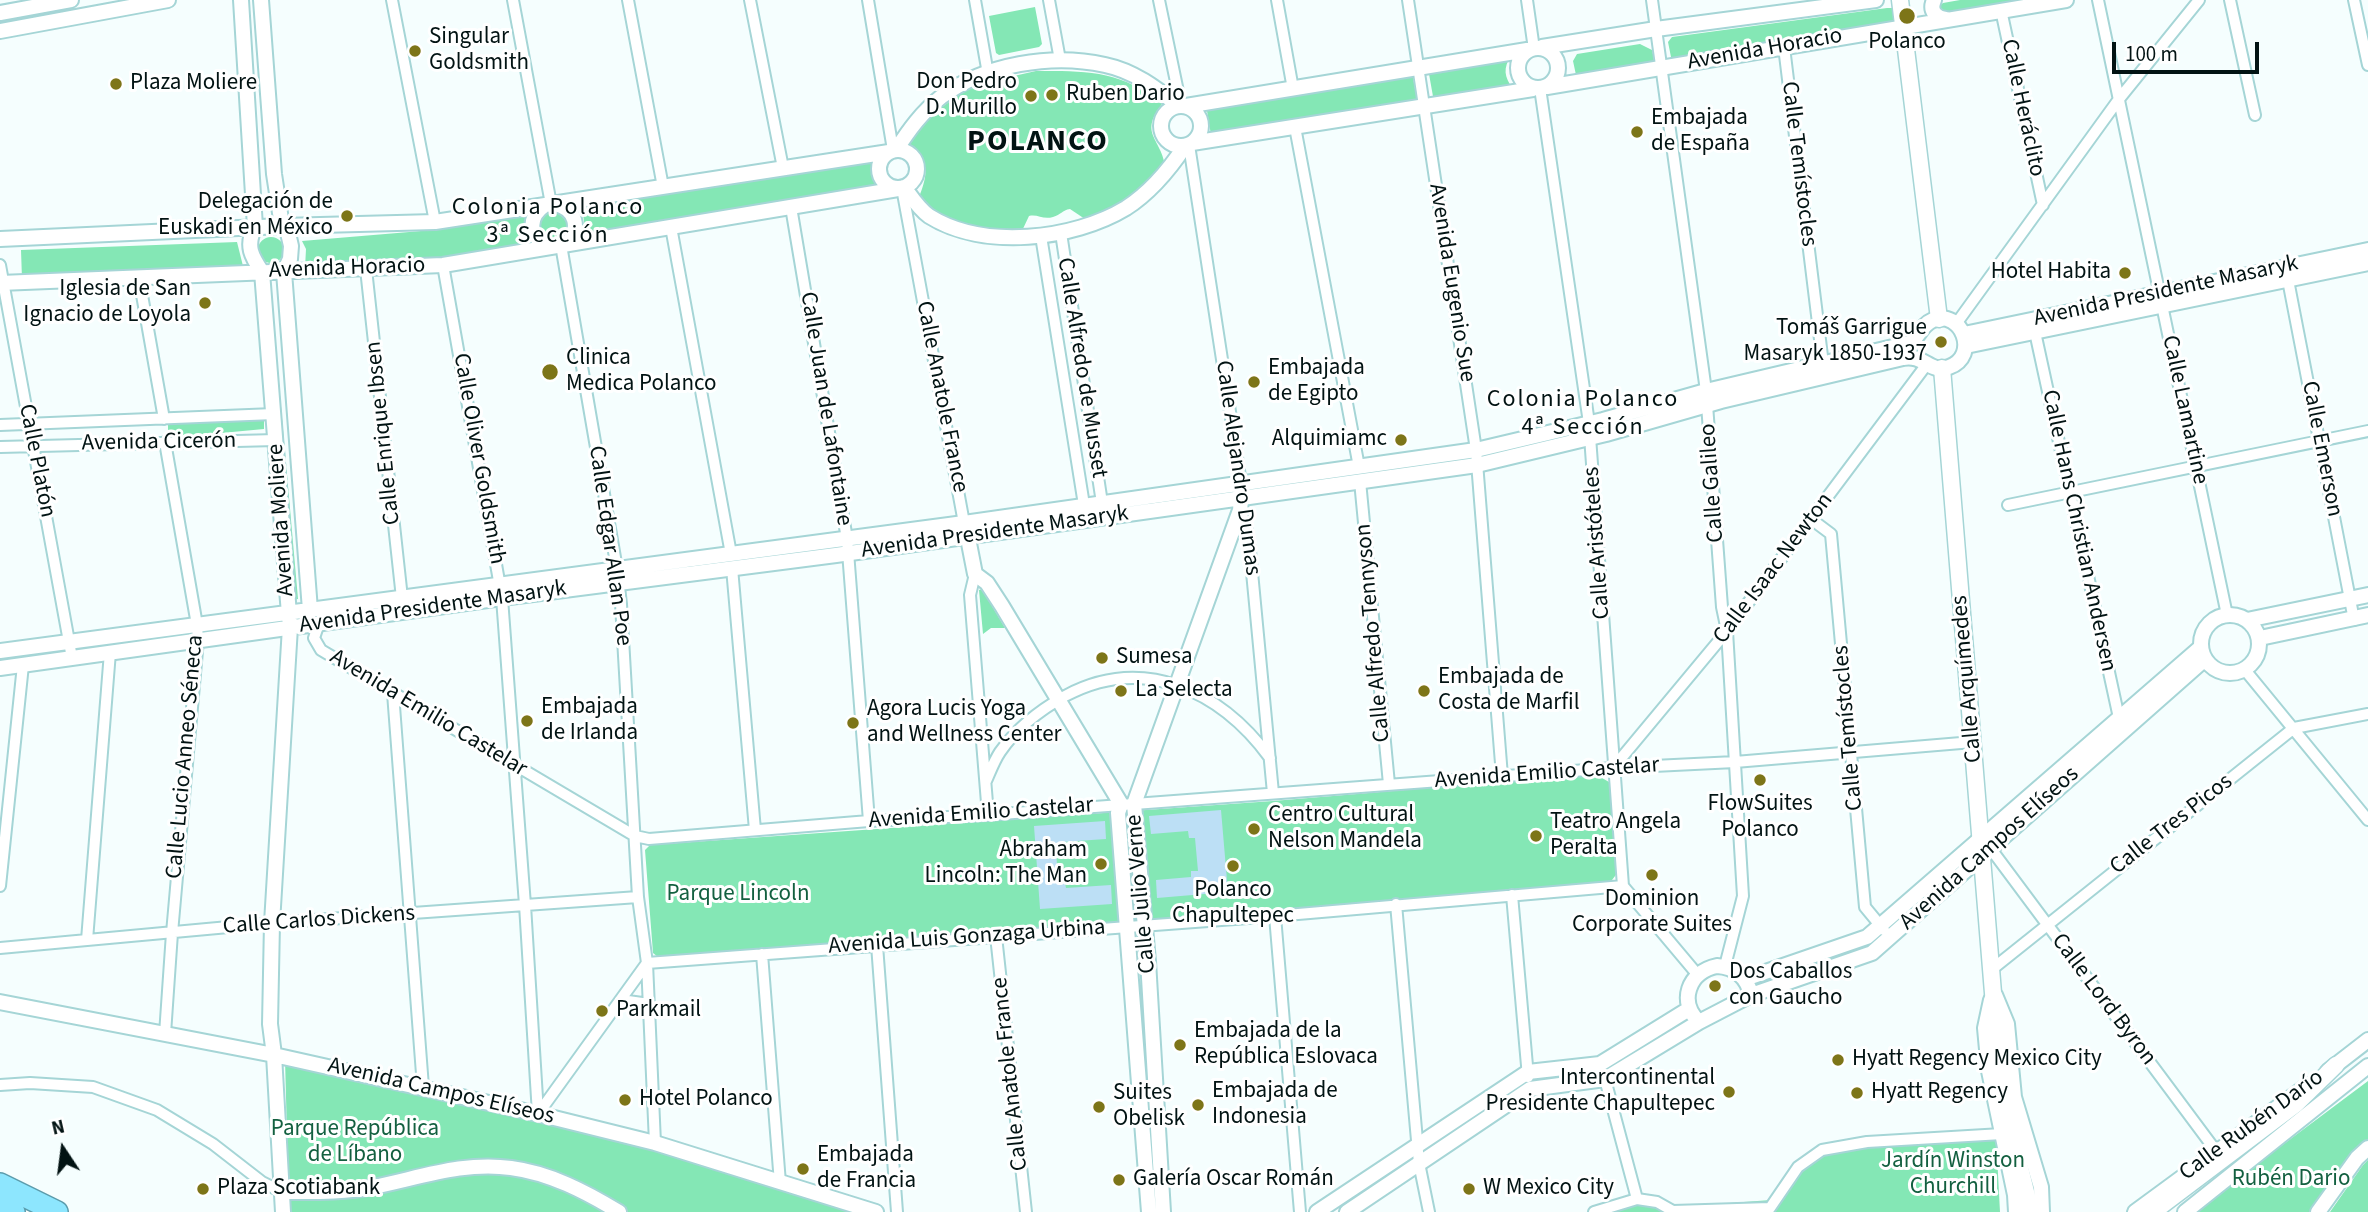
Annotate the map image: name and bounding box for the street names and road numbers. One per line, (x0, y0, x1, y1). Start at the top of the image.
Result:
street label: Avenida Horacio (1685, 23, 1845, 77)
street label: Calle Heráclito (1994, 37, 2050, 179)
street label: Calle Temístocles (1774, 80, 1822, 248)
street label: Avenida Eugenio Sue (1422, 182, 1480, 384)
street label: Avenida Presidente Masaryk (2031, 250, 2301, 334)
street label: Avenida Horacio (268, 252, 426, 286)
street label: Calle Alfredo de Musset (1050, 256, 1112, 480)
street label: Calle Juan de Lafontaine (793, 290, 857, 528)
street label: Calle Anatole France (909, 299, 973, 495)
street label: Calle Lamartine (2155, 333, 2213, 487)
street label: Calle Enrique Ibsen (361, 340, 407, 526)
street label: Calle Oliver Goldsmith (446, 351, 510, 567)
street label: Calle Alejandro Dumas (1208, 359, 1266, 577)
street label: Calle Emerson (2294, 379, 2348, 519)
street label: Calle Hans Christian Andersen (2035, 388, 2121, 674)
street label: Calle Platón (11, 402, 61, 520)
street label: Calle Galileo (1695, 422, 1731, 544)
street label: Avenida Cicerón (81, 428, 237, 458)
street label: Avenida Moliere (263, 443, 301, 597)
street label: Calle Edgar Allan Poe (581, 444, 637, 648)
street label: Calle Aristóteles (1579, 466, 1617, 620)
street label: Calle Isaac Newton (1708, 488, 1840, 650)
street label: Avenida Presidente Masaryk (860, 501, 1130, 565)
street label: Calle Alfredo Tennyson (1351, 523, 1397, 743)
street label: Avenida Presidente Masaryk (298, 576, 568, 640)
street label: Calle Arquímedes (1947, 594, 1989, 764)
street label: Calle Lucio Anneo Séneca (162, 634, 210, 880)
street label: Avenida Emilio Castelar (324, 644, 532, 784)
street label: Calle Temístocles (1828, 644, 1870, 812)
street label: Avenida Emilio Castelar (1434, 752, 1660, 796)
street label: Avenida Campos Elíseos (1895, 761, 2085, 937)
street label: Calle Tres Picos (2105, 769, 2239, 881)
street label: Avenida Emilio Castelar (868, 792, 1094, 836)
street label: Calle Julio Verne (1121, 813, 1163, 975)
street label: Calle Carlos Dickens (222, 901, 416, 941)
street label: Avenida Luis Gonzaga Urbina (827, 915, 1107, 961)
street label: Calle Lord Byron (2045, 929, 2161, 1071)
street label: Calle Anatole France (987, 976, 1035, 1172)
street label: Avenida Campos Elíseos (325, 1053, 557, 1131)
street label: Calle Rubén Darío (2175, 1065, 2329, 1187)

